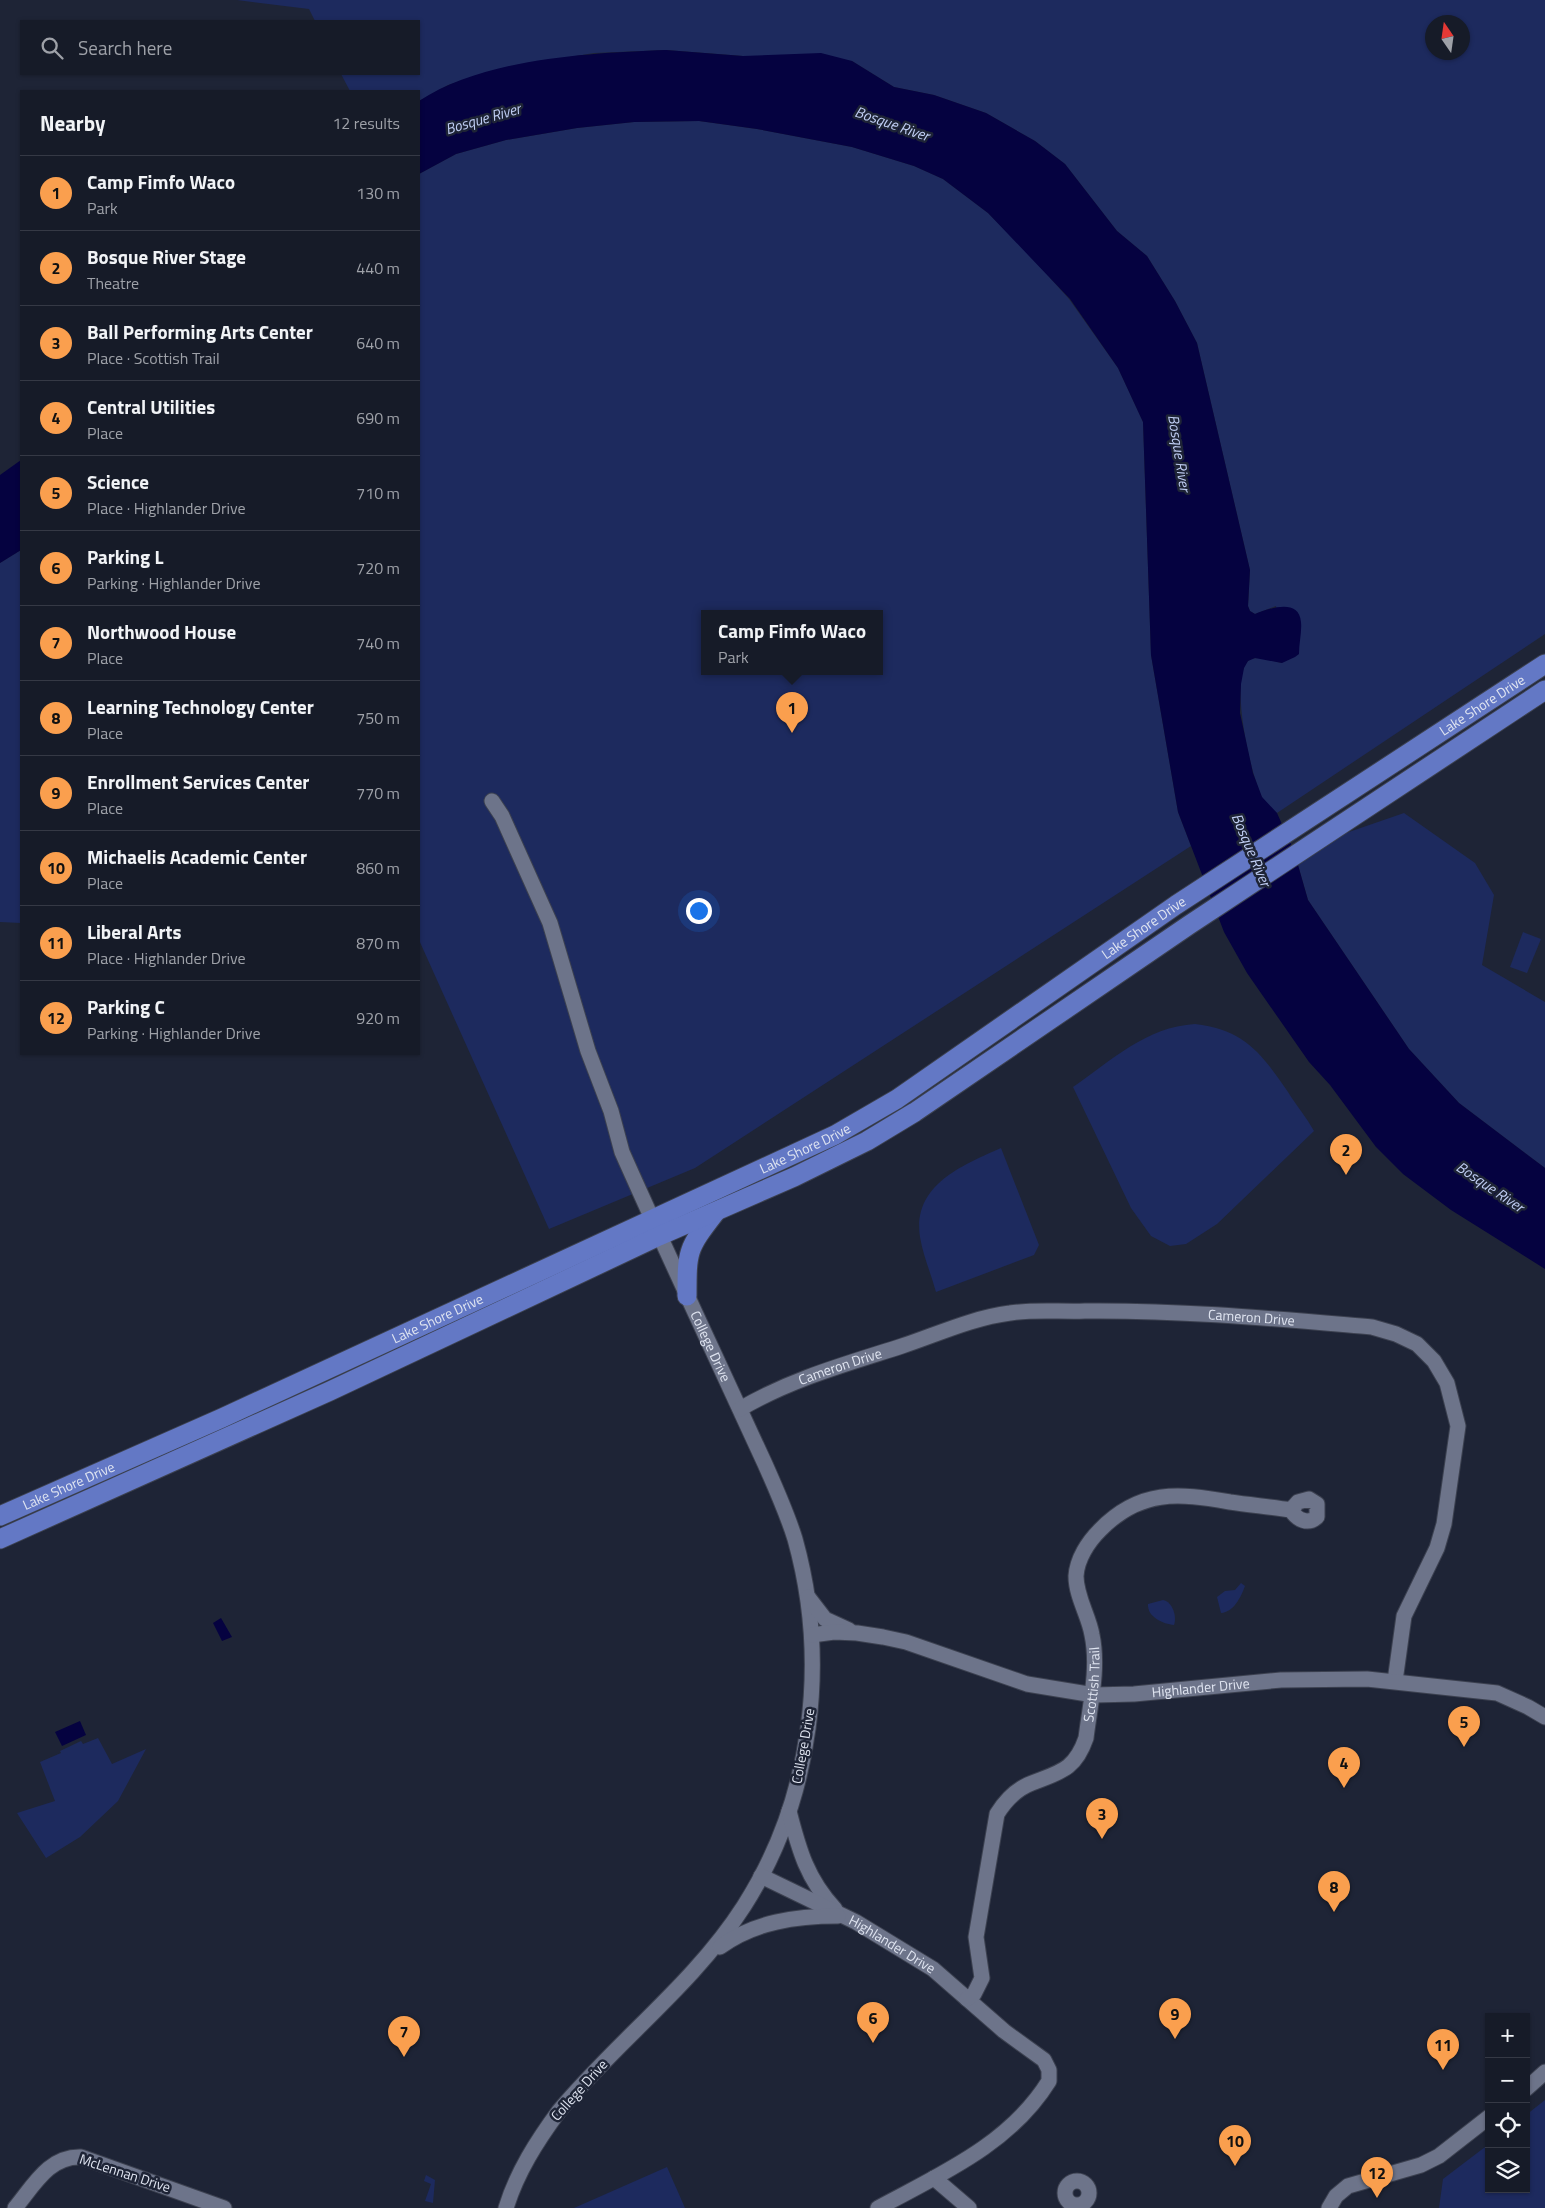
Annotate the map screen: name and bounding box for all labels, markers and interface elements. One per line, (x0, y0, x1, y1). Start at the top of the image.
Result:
north arrow (1425, 15, 1470, 60)
search box (20, 20, 420, 75)
text: Search here (78, 33, 172, 62)
icon: search (38, 34, 66, 62)
water label: Bosque River (442, 96, 525, 140)
water label: Bosque River (852, 100, 935, 148)
text: Nearby (40, 107, 105, 139)
text: 12 results (332, 111, 400, 135)
text: Camp Fimfo Waco (87, 167, 235, 196)
text: 1 (52, 181, 60, 205)
text: 130 m (356, 181, 400, 205)
text: Park (87, 196, 118, 220)
text: Bosque River Stage (87, 242, 246, 271)
text: 2 (52, 256, 60, 280)
text: 440 m (356, 256, 400, 280)
text: Theatre (87, 271, 139, 295)
text: Ball Performing Arts Center (87, 317, 313, 346)
text: 3 (52, 331, 60, 355)
text: 640 m (356, 331, 400, 355)
text: Place · Scottish Trail (87, 346, 220, 370)
text: Central Utilities (87, 392, 215, 421)
text: 4 (52, 406, 60, 430)
text: 690 m (356, 406, 400, 430)
water label: Bosque River (1162, 413, 1197, 495)
text: Place (87, 421, 123, 445)
text: Science (87, 467, 149, 496)
text: 5 (52, 481, 60, 505)
text: 710 m (356, 481, 400, 505)
text: Place · Highlander Drive (87, 496, 246, 520)
text: Parking L (87, 542, 163, 571)
text: 6 (52, 556, 60, 580)
text: 720 m (356, 556, 400, 580)
text: Parking · Highlander Drive (87, 571, 260, 595)
popup (701, 610, 883, 675)
text: Camp Fimfo Waco (718, 616, 866, 645)
text: Northwood House (87, 617, 236, 646)
text: 7 (52, 631, 60, 655)
text: 740 m (356, 631, 400, 655)
text: Park (718, 645, 749, 669)
text: Place (87, 646, 123, 670)
street label: Lake Shore Drive (1435, 669, 1529, 740)
text: Learning Technology Center (87, 692, 314, 721)
pin: 1 (776, 692, 808, 733)
text: 8 (52, 706, 60, 730)
text: 750 m (356, 706, 400, 730)
text: Place (87, 721, 123, 745)
text: Enrollment Services Center (87, 767, 309, 796)
text: 9 (52, 781, 60, 805)
text: 770 m (356, 781, 400, 805)
text: Place (87, 796, 123, 820)
water label: Bosque River (1226, 810, 1278, 892)
text: Michaelis Academic Center (87, 842, 307, 871)
text: 10 (47, 856, 65, 880)
text: 860 m (356, 856, 400, 880)
text: Place (87, 871, 123, 895)
street label: Lake Shore Drive (1097, 890, 1190, 964)
your location (686, 898, 712, 924)
text: Liberal Arts (87, 917, 181, 946)
text: 11 (47, 931, 65, 955)
text: 870 m (356, 931, 400, 955)
text: Place · Highlander Drive (87, 946, 246, 970)
text: Parking C (87, 992, 165, 1021)
text: 12 (47, 1006, 65, 1030)
text: 920 m (356, 1006, 400, 1030)
text: Parking · Highlander Drive (87, 1021, 260, 1045)
street label: Lake Shore Drive (756, 1117, 854, 1178)
pin: 2 (1330, 1134, 1362, 1175)
water label: Bosque River (1452, 1155, 1531, 1219)
street label: Lake Shore Drive (388, 1288, 486, 1348)
street label: Cameron Drive (1207, 1303, 1296, 1330)
street label: College Drive (685, 1307, 737, 1385)
street label: Cameron Drive (795, 1342, 884, 1390)
street label: Lake Shore Drive (19, 1456, 118, 1515)
street label: Scottish Trail (1077, 1646, 1105, 1724)
street label: Highlander Drive (1151, 1672, 1250, 1702)
street label: College Drive (786, 1706, 819, 1785)
pin: 5 (1448, 1706, 1480, 1747)
pin: 4 (1328, 1747, 1360, 1788)
pin: 3 (1086, 1798, 1118, 1839)
pin: 8 (1318, 1871, 1350, 1912)
street label: Highlander Drive (846, 1909, 940, 1978)
pin: 9 (1159, 1998, 1191, 2039)
pin: 6 (857, 2002, 889, 2043)
map controls (1485, 2013, 1530, 2193)
button: + (1485, 2013, 1530, 2058)
pin: 7 (388, 2016, 420, 2057)
pin: 11 (1427, 2029, 1459, 2070)
street label: College Drive (545, 2054, 612, 2125)
button: − (1485, 2058, 1530, 2103)
button: locate (1485, 2103, 1530, 2148)
pin: 10 (1219, 2125, 1251, 2166)
street label: McLennan Drive (77, 2148, 173, 2197)
button: layers (1485, 2148, 1530, 2193)
pin: 12 (1361, 2157, 1393, 2198)

